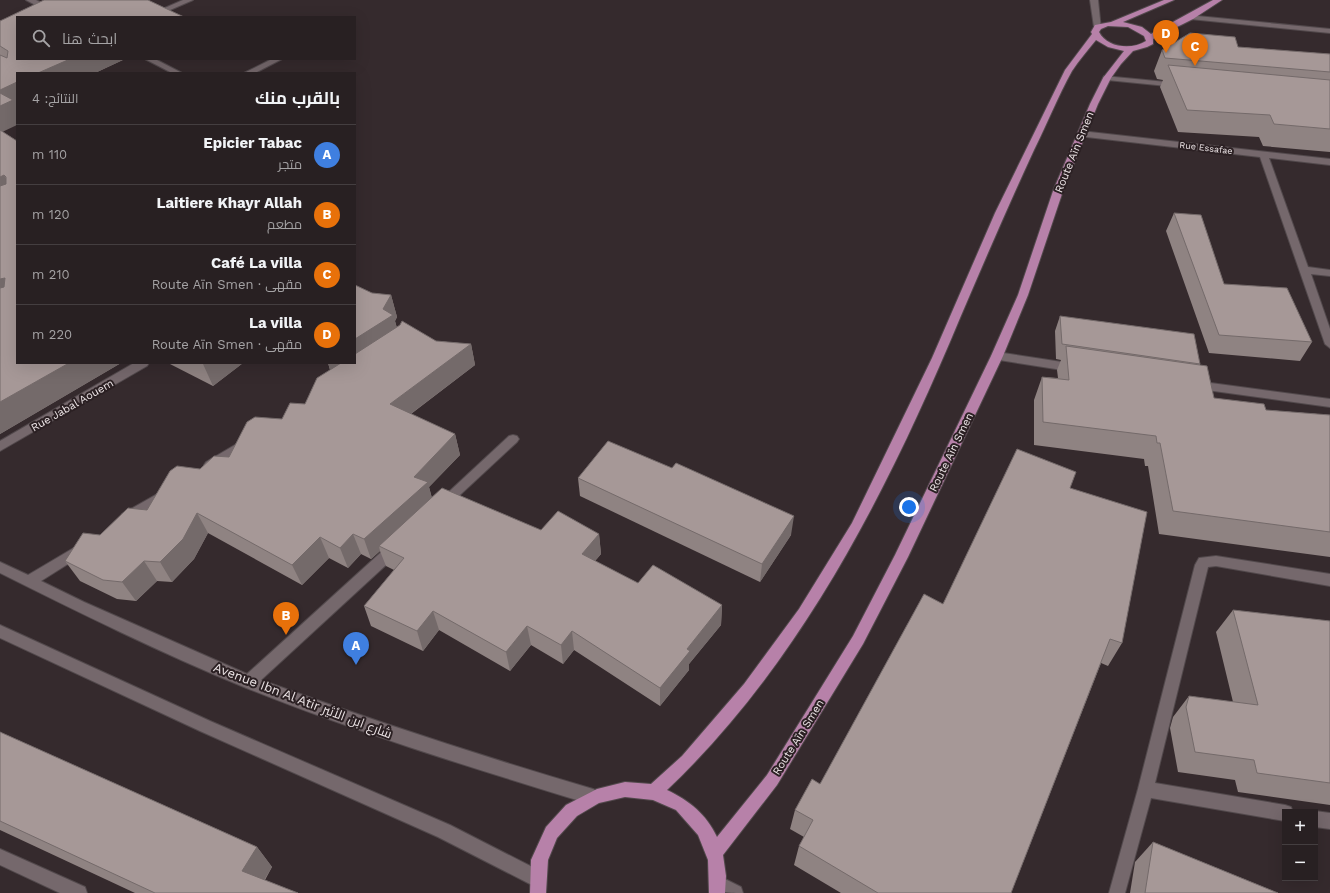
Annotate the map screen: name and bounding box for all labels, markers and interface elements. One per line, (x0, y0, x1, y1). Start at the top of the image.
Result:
search box (16, 16, 356, 60)
pin: D (1153, 20, 1179, 53)
icon: search (30, 27, 52, 49)
text: ابحث هنا (62, 30, 117, 48)
pin: C (1182, 33, 1208, 66)
text: بالقرب منك (255, 88, 340, 108)
text: النتائج: 4 (32, 91, 78, 106)
street label: Route Aïn Smen (1052, 110, 1097, 195)
text: Epicier Tabac (203, 134, 302, 152)
street label: Rue Essafae (1179, 140, 1233, 156)
text: 110 m (32, 147, 67, 162)
text: A (323, 147, 331, 162)
text: متجر (278, 157, 302, 172)
text: Laitiere Khayr Allah (156, 194, 302, 212)
text: 120 m (32, 207, 70, 222)
text: B (323, 207, 331, 222)
text: مطعم (267, 217, 302, 232)
text: Café La villa (211, 254, 302, 272)
text: 210 m (32, 267, 70, 282)
text: C (323, 267, 331, 282)
text: مقهى · Route Aïn Smen (152, 277, 302, 292)
text: La villa (249, 314, 302, 332)
text: 220 m (32, 327, 72, 342)
text: D (322, 327, 332, 342)
text: مقهى · Route Aïn Smen (152, 337, 302, 352)
street label: Rue Jabal Aouem (29, 377, 116, 434)
street label: Route Aïn Smen (927, 411, 976, 494)
your location (899, 497, 919, 517)
pin: B (273, 602, 299, 635)
pin: A (343, 632, 369, 665)
street label: Avenue Ibn Al Atir شارع ابن الأثير (211, 659, 394, 742)
street label: Route Aïn Smen (770, 697, 827, 777)
map controls (1282, 809, 1318, 881)
button: + (1282, 809, 1318, 845)
button: − (1282, 845, 1318, 881)

